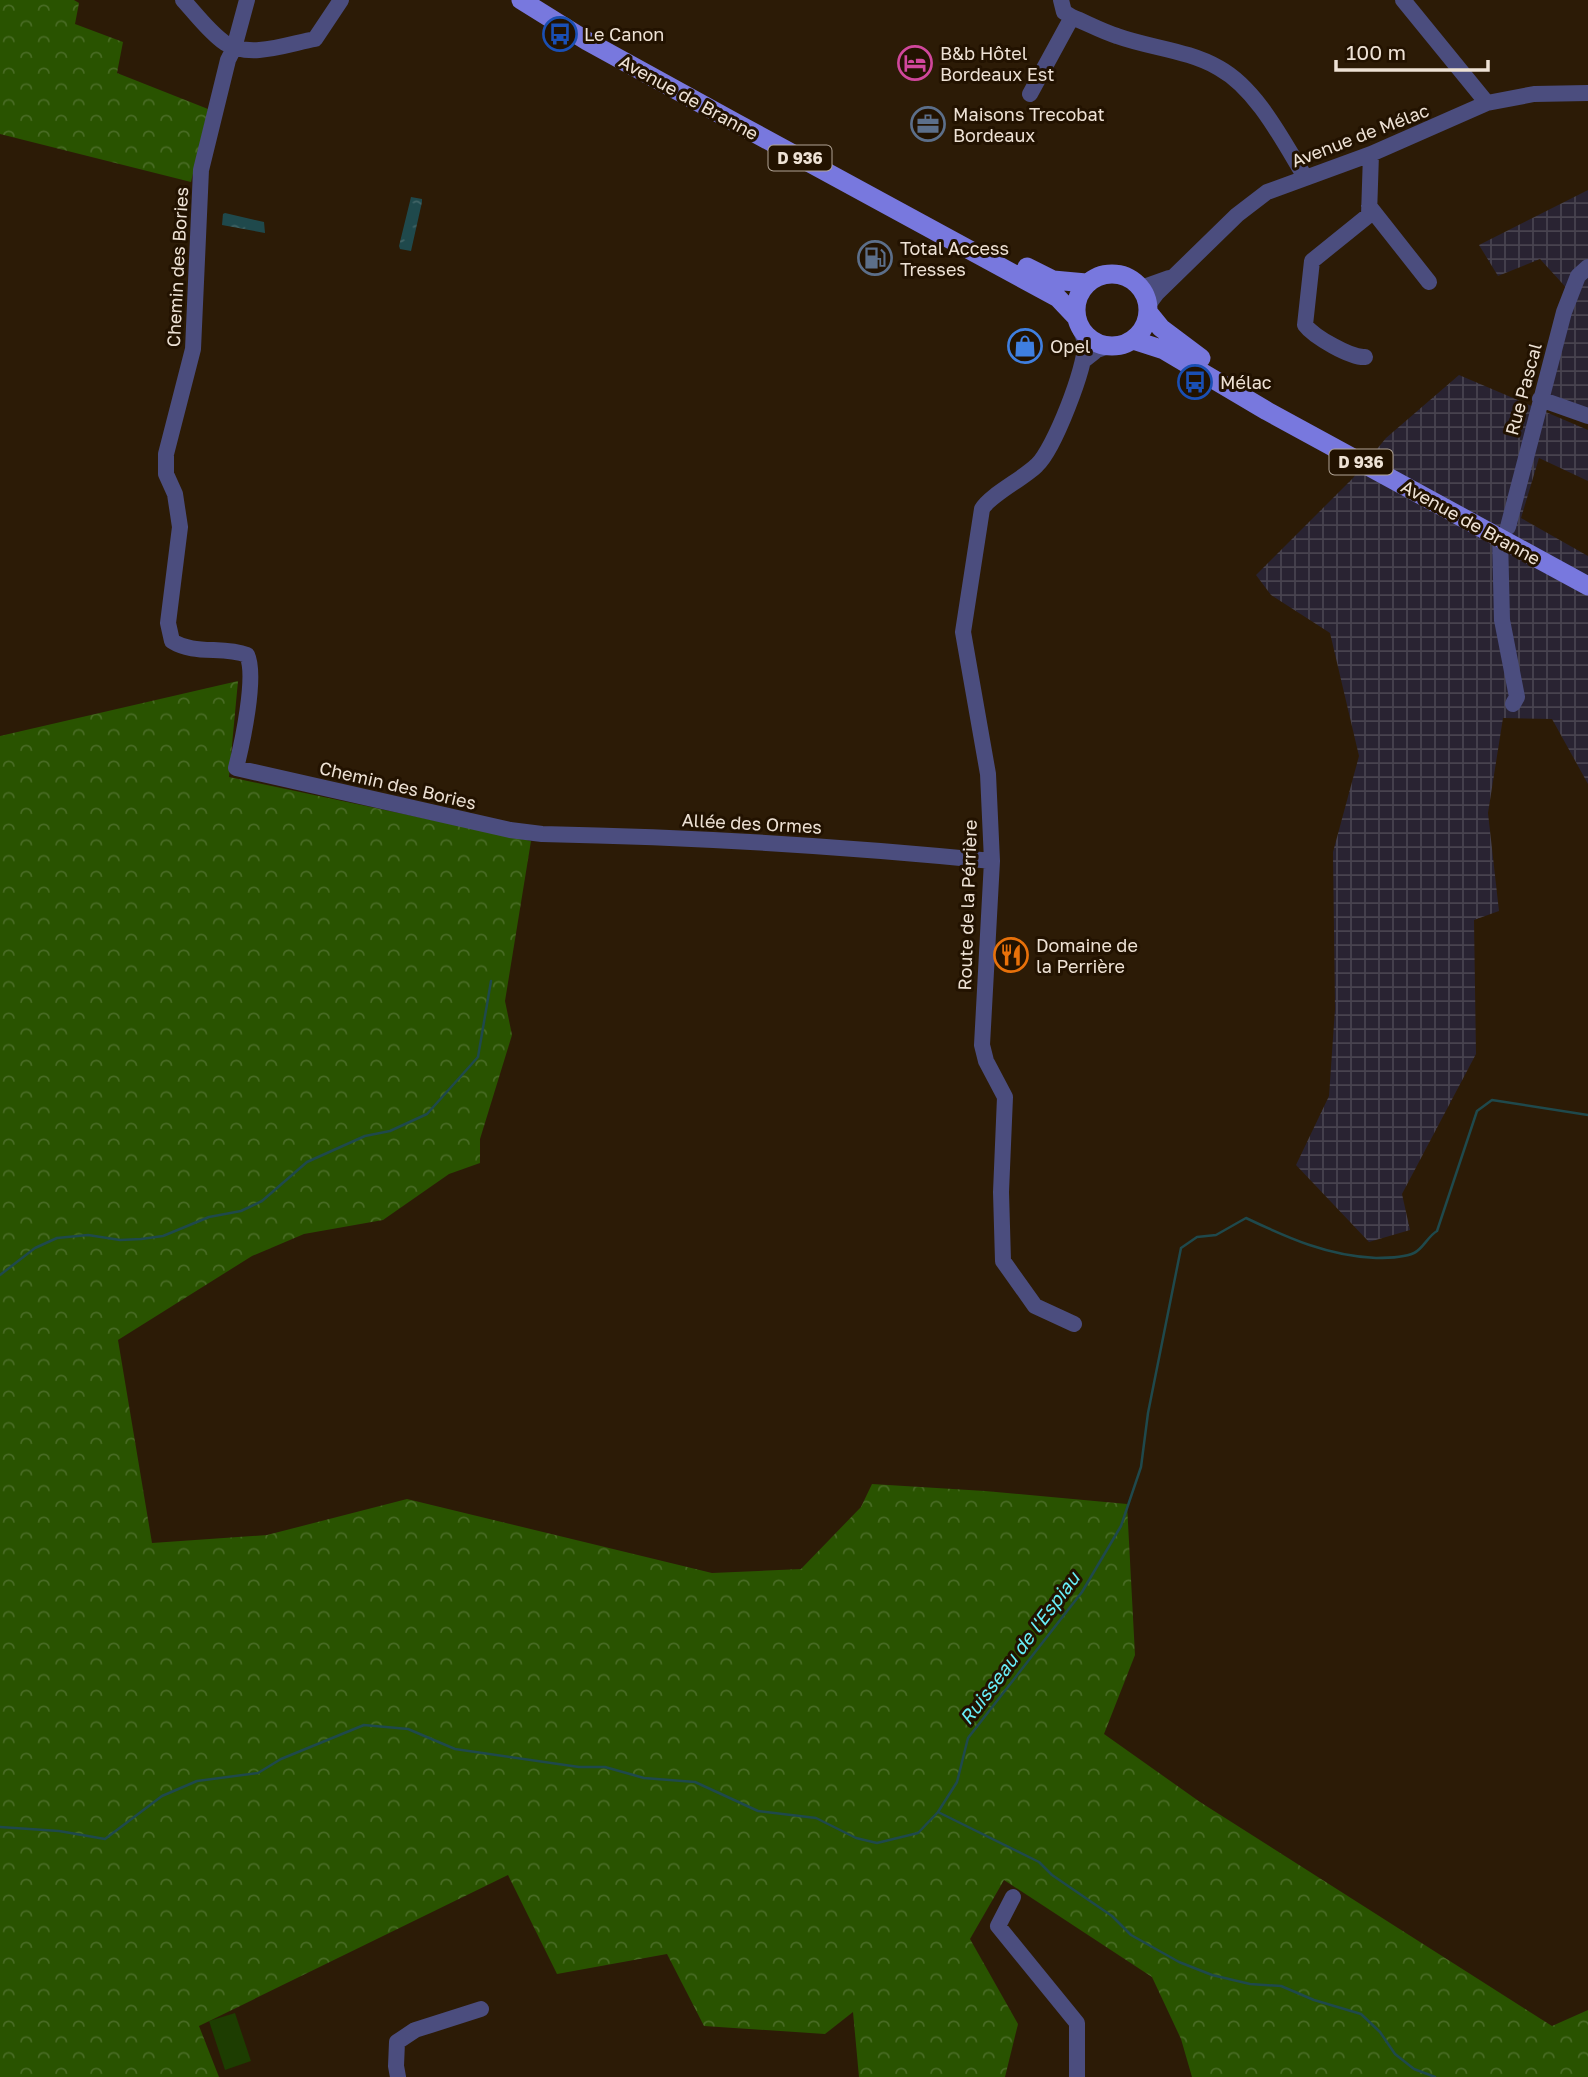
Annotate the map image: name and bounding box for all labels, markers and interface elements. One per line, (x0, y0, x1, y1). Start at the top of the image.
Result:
bus stop icon: Le Canon (541, 15, 579, 53)
place label: Le Canon (584, 23, 664, 45)
scale bar (1336, 28, 1488, 72)
text: 100 m (1346, 39, 1406, 65)
place label: B&b Hôtel Bordeaux Est (940, 42, 1054, 85)
hotel icon: B&b Hôtel Bordeaux Est (896, 44, 934, 82)
street label: Avenue de Branne (616, 50, 762, 144)
street label: Avenue de Mélac (1288, 99, 1432, 171)
place label: Maisons Trecobat Bordeaux (953, 103, 1105, 146)
office icon: Maisons Trecobat Bordeaux (909, 105, 947, 143)
road number: D 936 (768, 146, 832, 170)
street label: Chemin des Bories (162, 186, 192, 348)
place label: Total Access Tresses (900, 237, 1009, 280)
fuel station icon: Total Access Tresses (856, 239, 894, 277)
shop icon: Opel (1006, 327, 1044, 365)
place label: Opel (1050, 335, 1091, 357)
street label: Rue Pascal (1500, 340, 1546, 438)
bus stop icon: Mélac (1176, 363, 1214, 401)
place label: Mélac (1220, 371, 1272, 393)
road number: D 936 (1330, 449, 1392, 475)
street label: Avenue de Branne (1398, 475, 1544, 569)
street label: Chemin des Bories (317, 756, 479, 814)
street label: Allée des Ormes (681, 808, 823, 838)
street label: Route de la Pérrière (953, 819, 981, 991)
place label: Domaine de la Perrière (1036, 934, 1138, 977)
restaurant icon: Domaine de la Perrière (992, 936, 1030, 974)
water label: Ruisseau de l'Espiau (954, 1566, 1085, 1729)

